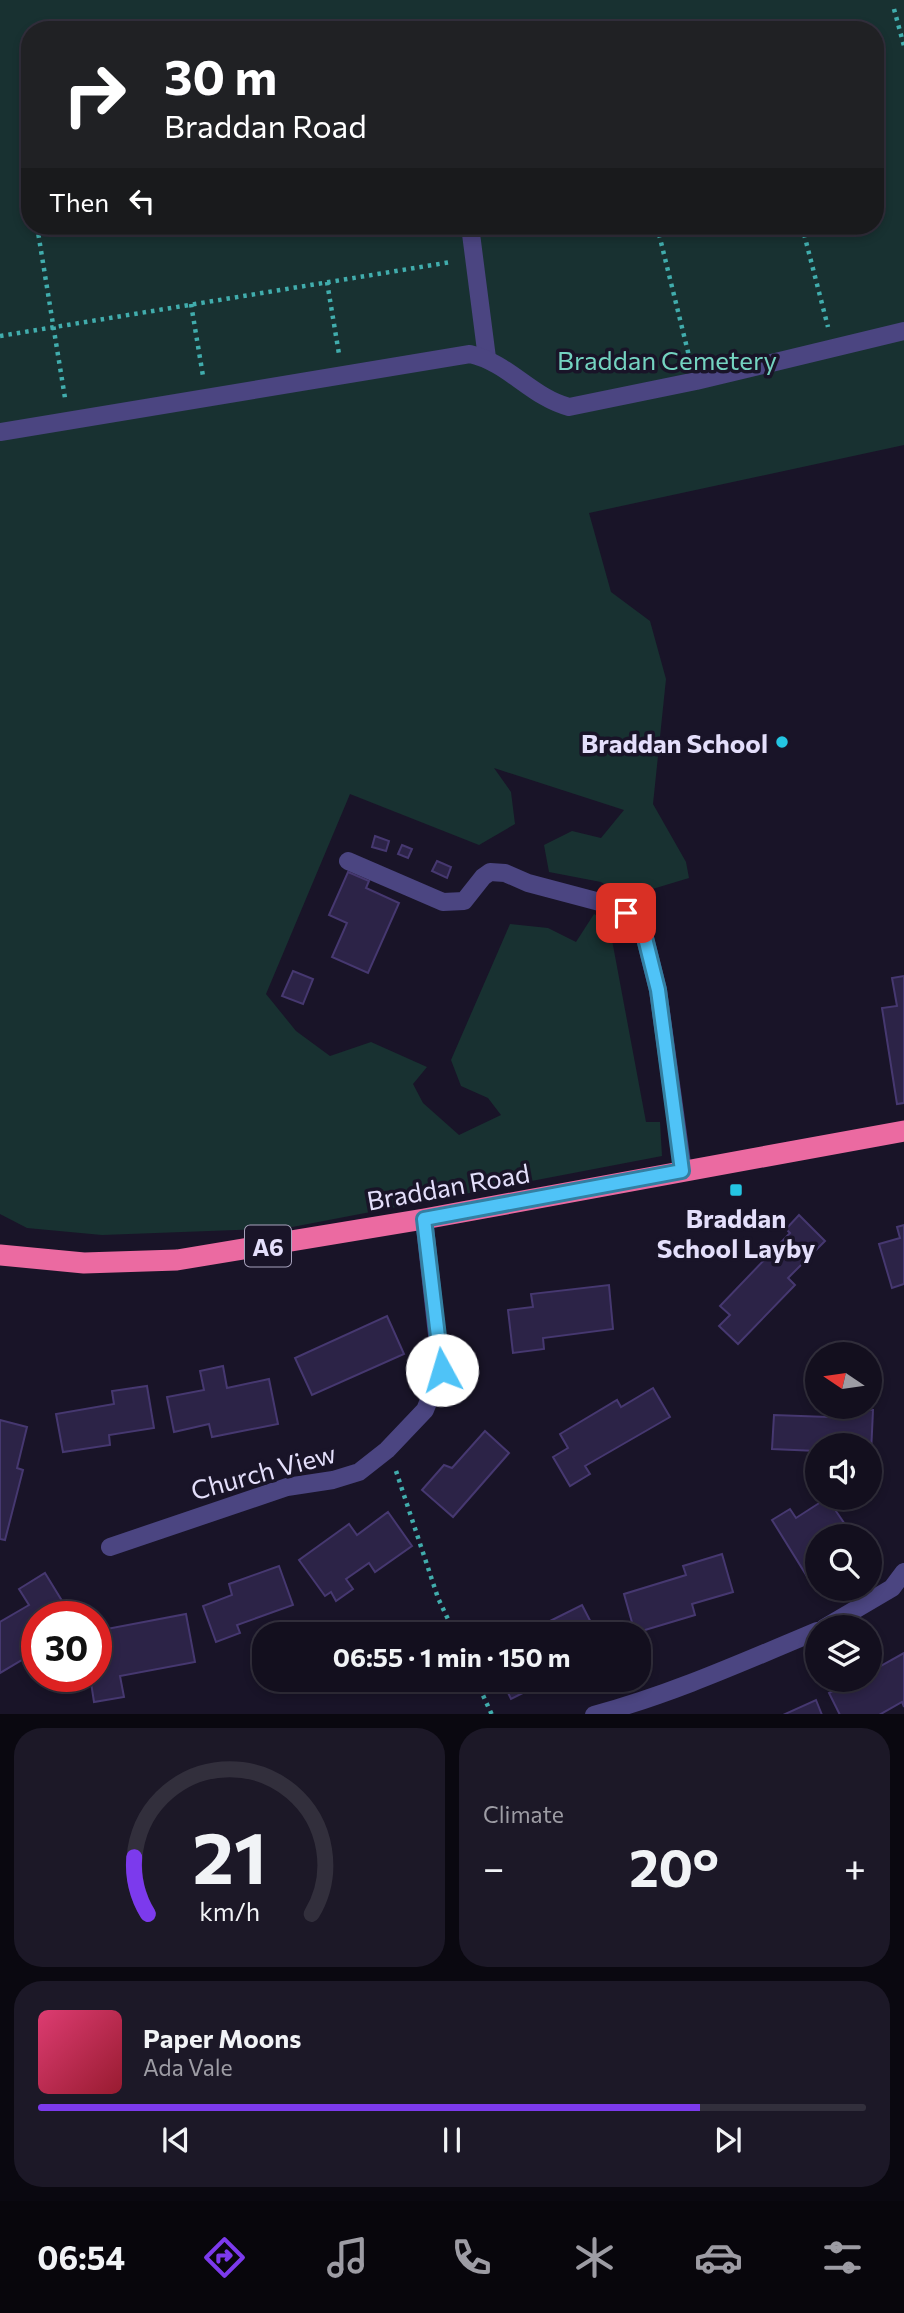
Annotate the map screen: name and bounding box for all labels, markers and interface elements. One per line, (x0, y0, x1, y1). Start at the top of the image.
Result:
text: 30 m (164, 45, 277, 105)
icon: right (49, 49, 140, 140)
text: Braddan Road (164, 105, 367, 145)
icon: left (123, 182, 161, 220)
text: Then (49, 186, 109, 217)
park label: Braddan Cemetery (557, 344, 777, 375)
place label: Braddan School (581, 727, 768, 758)
marker: Braddan School (774, 734, 790, 750)
pin (596, 883, 656, 943)
icon: arrive (607, 894, 645, 932)
street label: Braddan Road (364, 1156, 532, 1216)
marker: Braddan School Layby (728, 1182, 744, 1198)
place label: Braddan School Layby (657, 1202, 815, 1263)
road number: A6 (245, 1226, 291, 1266)
position arrow (405, 1333, 479, 1407)
north arrow (805, 1342, 882, 1419)
map controls (805, 1342, 882, 1692)
button: sound (805, 1433, 882, 1510)
street label: Church View (187, 1437, 339, 1505)
button: search (805, 1524, 882, 1601)
speed limit sign: 30 (21, 1601, 112, 1692)
button: layers (805, 1615, 882, 1692)
text: 06:55 · 1 min · 150 m (333, 1641, 570, 1672)
text: Climate (483, 1800, 564, 1828)
text: 21 (192, 1810, 267, 1899)
text: 20° (629, 1834, 719, 1898)
text: − (483, 1843, 505, 1890)
text: + (844, 1843, 866, 1890)
text: km/h (199, 1895, 260, 1925)
text: Paper Moons (143, 2022, 301, 2053)
text: Ada Vale (143, 2053, 233, 2081)
icon: previous (157, 2121, 195, 2159)
icon: pause (433, 2121, 471, 2159)
icon: next (709, 2121, 747, 2159)
icon: directions (200, 2233, 249, 2282)
icon: music (323, 2233, 372, 2282)
icon: phone (447, 2233, 496, 2282)
icon: climate (570, 2233, 619, 2282)
icon: car (694, 2233, 743, 2282)
icon: filters (818, 2233, 867, 2282)
text: 06:54 (37, 2237, 125, 2277)

